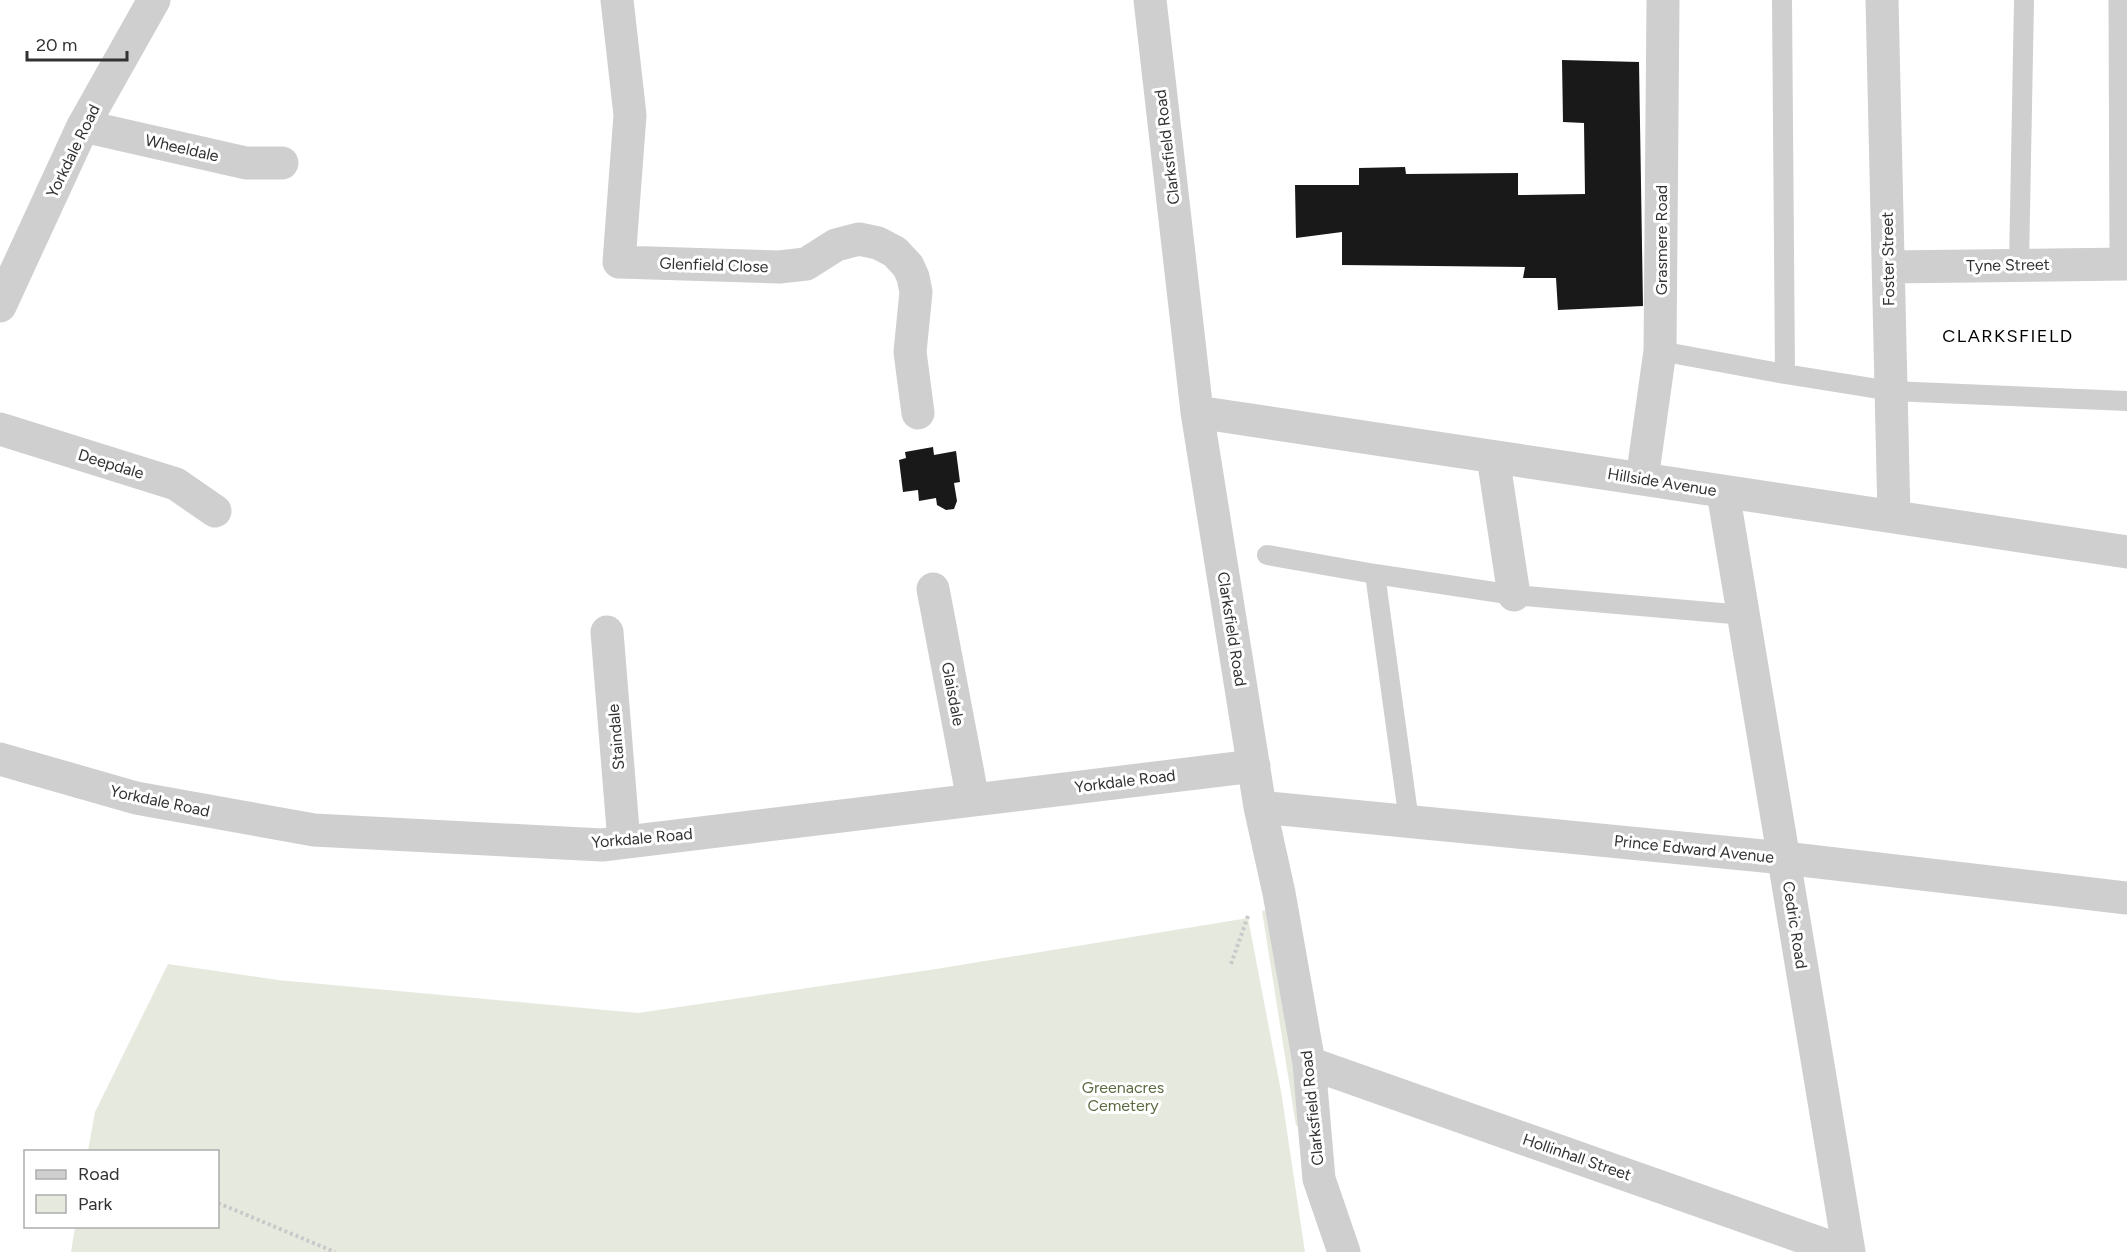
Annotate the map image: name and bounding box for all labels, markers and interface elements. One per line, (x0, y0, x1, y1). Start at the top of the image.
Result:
scale bar (27, 24, 128, 62)
text: 20 m (36, 34, 77, 56)
street label: Clarksfield Road (1151, 88, 1183, 206)
street label: Yorkdale Road (42, 101, 104, 201)
street label: Wheeldale (143, 130, 221, 166)
street label: Grasmere Road (1652, 185, 1671, 295)
street label: Foster Street (1878, 212, 1898, 306)
street label: Glenfield Close (659, 254, 769, 276)
street label: Tyne Street (1966, 255, 2050, 275)
district label: CLARKSFIELD (1942, 325, 2074, 347)
street label: Deepdale (76, 445, 146, 483)
street label: Hillside Avenue (1606, 464, 1718, 500)
street label: Clarksfield Road (1214, 570, 1250, 688)
street label: Glaisdale (937, 660, 969, 728)
street label: Staindale (604, 703, 628, 771)
street label: Yorkdale Road (1073, 765, 1177, 797)
street label: Yorkdale Road (108, 781, 212, 821)
street label: Yorkdale Road (591, 824, 693, 852)
street label: Prince Edward Avenue (1613, 831, 1775, 867)
street label: Cedric Road (1779, 880, 1811, 970)
street label: Clarksfield Road (1296, 1049, 1328, 1167)
park label: Greenacres Cemetery (1082, 1078, 1164, 1115)
street label: Hollinhall Street (1520, 1129, 1634, 1185)
legend (24, 1150, 219, 1228)
text: Road (78, 1163, 119, 1185)
text: Park (78, 1193, 113, 1215)

